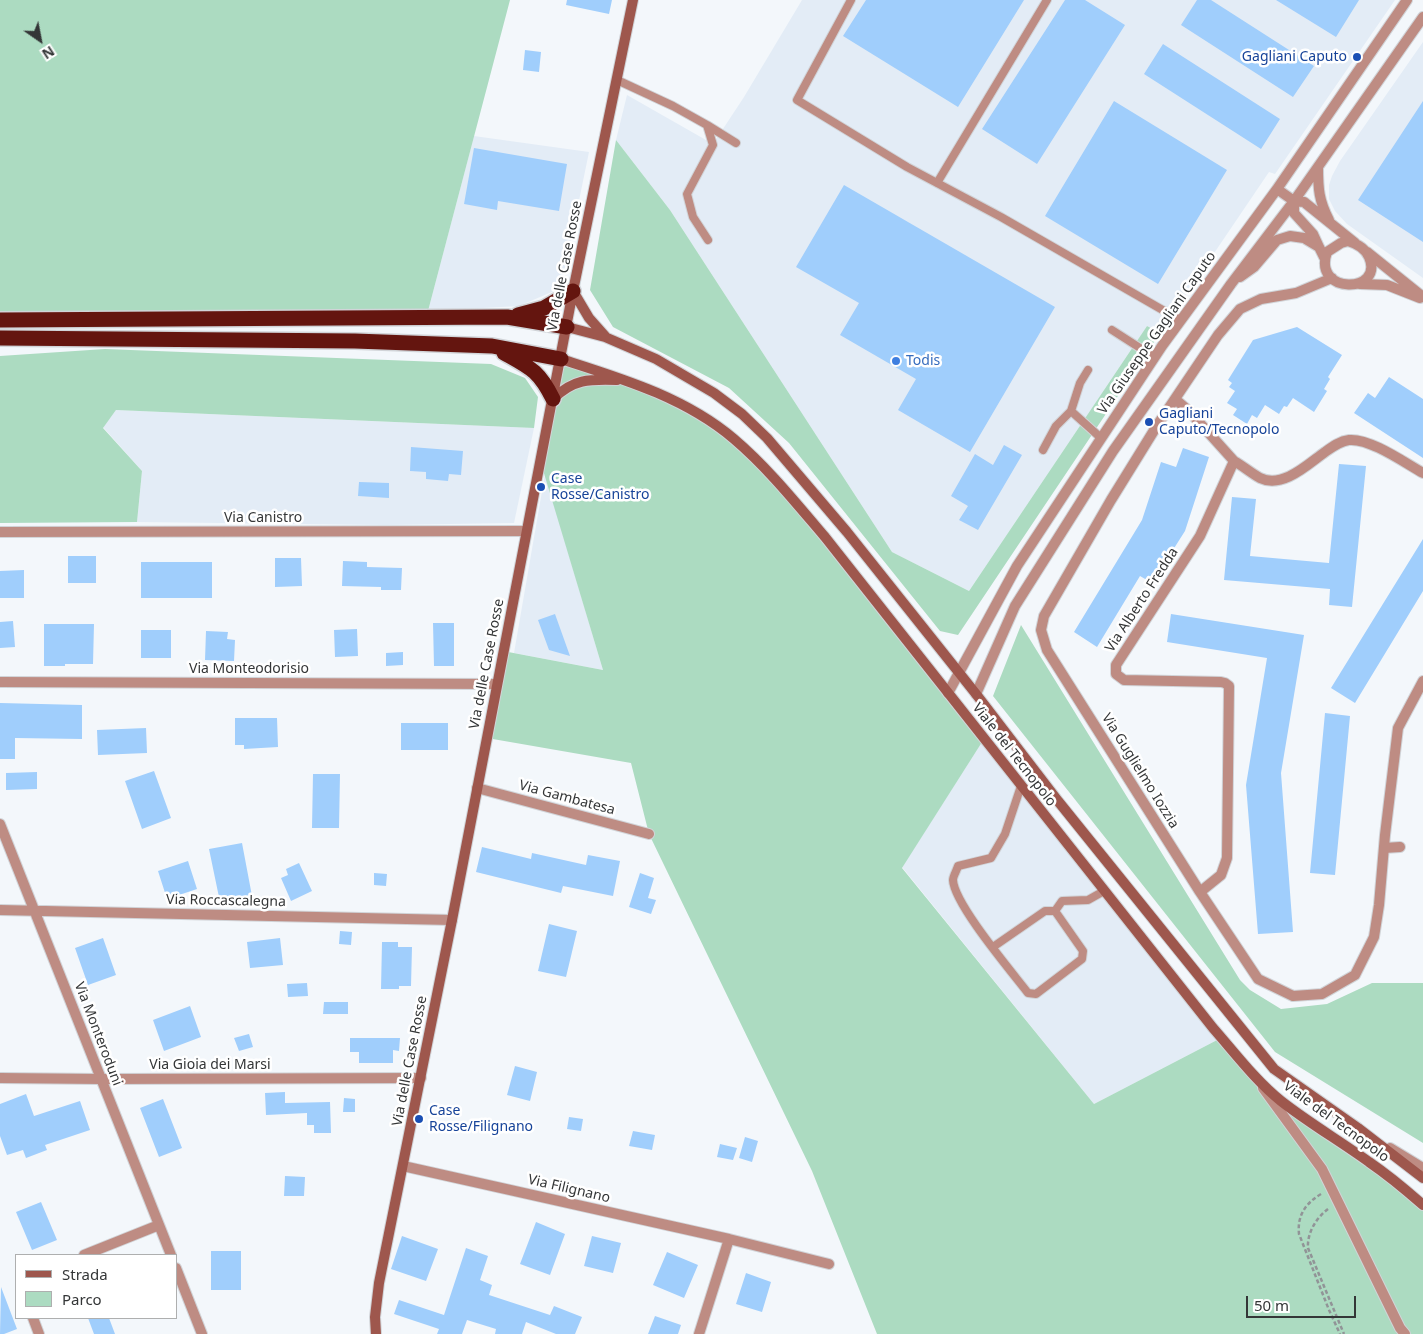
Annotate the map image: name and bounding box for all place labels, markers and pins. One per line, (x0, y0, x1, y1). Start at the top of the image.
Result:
place label: Gagliani Caputo (1242, 49, 1347, 65)
marker: Gagliani Caputo (1351, 51, 1363, 63)
place label: Todis (906, 353, 940, 369)
marker: Todis (890, 355, 902, 367)
place label: Gagliani Caputo/Tecnopolo (1159, 406, 1279, 438)
marker: Gagliani Caputo/Tecnopolo (1143, 416, 1155, 428)
place label: Case Rosse/Canistro (551, 471, 649, 504)
marker: Case Rosse/Canistro (535, 481, 547, 493)
place label: Case Rosse/Filignano (429, 1103, 533, 1136)
marker: Case Rosse/Filignano (413, 1113, 425, 1125)

